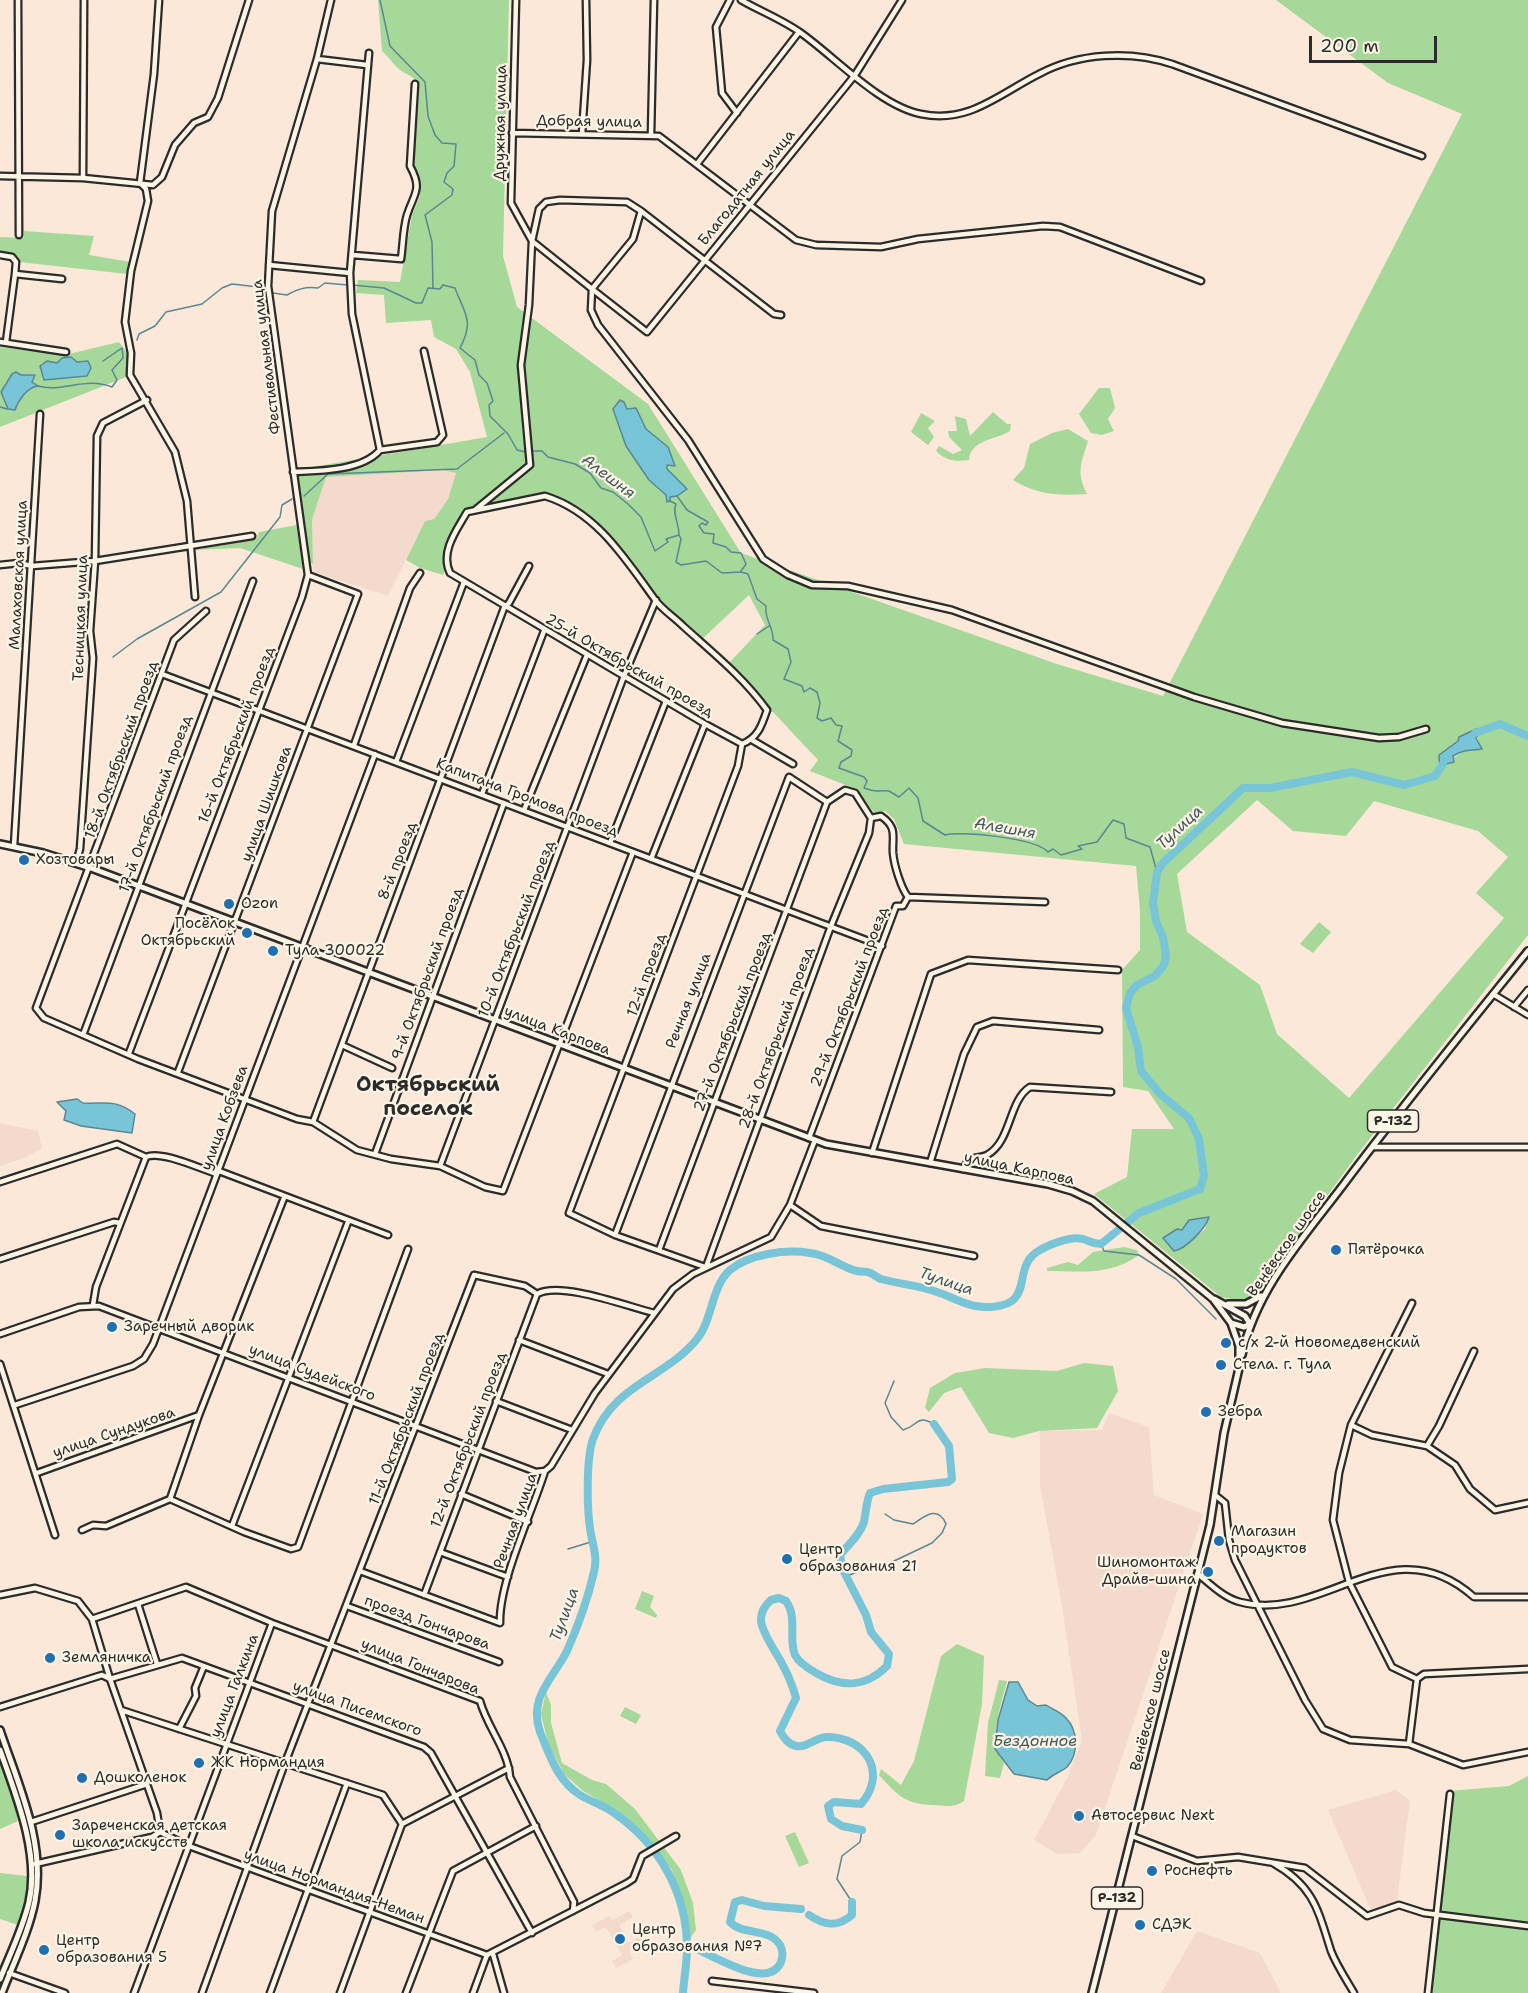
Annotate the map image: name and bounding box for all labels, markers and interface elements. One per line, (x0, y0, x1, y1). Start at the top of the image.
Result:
scale bar (1312, 24, 1440, 62)
text: 200 m (1320, 34, 1379, 58)
street label: Дружная улица (491, 65, 511, 181)
street label: Добрая улица (536, 112, 642, 132)
street label: Благодатная улица (695, 126, 799, 250)
street label: Фестивальная улица (249, 279, 285, 435)
water label: Алешня (577, 451, 639, 503)
street label: Малаховская улица (6, 500, 32, 650)
street label: Тесницкая улица (70, 554, 92, 682)
street label: 25-й Октябрьский проезд (542, 610, 716, 722)
street label: 16-й Октябрьский проезд (195, 644, 279, 826)
street label: 18-й Октябрьский проезд (81, 659, 163, 841)
street label: 17-й Октябрьский проезд (116, 713, 196, 895)
street label: улица Шишкова (238, 744, 296, 864)
street label: Капитана Громова проезд (433, 755, 621, 841)
water label: Тулица (1153, 802, 1207, 854)
water label: Алешня (973, 814, 1037, 844)
street label: 8-й проезд (375, 819, 421, 903)
street label: 10-й Октябрьский проезд (475, 838, 559, 1020)
place label: Хозтовары (36, 851, 114, 869)
marker: Хозтовары (17, 853, 31, 867)
street label: 9-й Октябрьский проезд (388, 885, 468, 1063)
place label: Ozon (241, 895, 278, 913)
marker: Ozon (222, 897, 236, 911)
street label: 29-й Октябрьский проезд (807, 904, 893, 1090)
place label: Посёлок Октябрьский (141, 915, 235, 950)
marker: Посёлок Октябрьский (240, 926, 254, 940)
street label: 27-й Октябрьский проезд (690, 929, 776, 1115)
street label: 12-й проезд (624, 931, 670, 1019)
place label: Тула 300022 (285, 942, 385, 960)
marker: Тула 300022 (266, 944, 280, 958)
street label: 28-й Октябрьский проезд (736, 945, 818, 1131)
street label: Речная улица (663, 951, 715, 1051)
street label: улица Карпова (501, 1002, 613, 1060)
street label: улица Кобзева (198, 1063, 252, 1173)
district label: Октябрьский поселок (356, 1073, 500, 1123)
road number: Р-132 (1368, 1110, 1418, 1132)
street label: улица Карпова (962, 1149, 1076, 1189)
street label: Венёвское шоссе (1244, 1188, 1330, 1300)
place label: Пятёрочка (1348, 1241, 1424, 1259)
marker: Пятёрочка (1329, 1243, 1343, 1257)
water label: Тулица (916, 1264, 976, 1300)
place label: Заречный дворик (124, 1318, 254, 1336)
marker: Заречный дворик (105, 1320, 119, 1334)
street label: 11-й Октябрьский проезд (366, 1330, 448, 1508)
place label: с/х 2-й Новомедвенский (1238, 1334, 1420, 1352)
marker: с/х 2-й Новомедвенский (1219, 1336, 1233, 1350)
street label: улица Судейского (246, 1341, 378, 1405)
street label: 12-й Октябрьский проезд (427, 1350, 511, 1530)
place label: Стела. г. Тула (1233, 1356, 1331, 1374)
marker: Стела. г. Тула (1214, 1358, 1228, 1372)
place label: Зебра (1218, 1403, 1262, 1421)
street label: улица Сундукова (50, 1404, 178, 1462)
marker: Зебра (1199, 1405, 1213, 1419)
street label: Речная улица (490, 1470, 542, 1572)
place label: Магазин продуктов (1231, 1523, 1307, 1558)
marker: Магазин продуктов (1212, 1534, 1226, 1548)
place label: Центр образования 21 (799, 1541, 917, 1576)
marker: Центр образования 21 (780, 1552, 794, 1566)
place label: Шиномонтаж Драйв-шина (1097, 1554, 1196, 1589)
marker: Шиномонтаж Драйв-шина (1201, 1565, 1215, 1579)
water label: Тулица (546, 1585, 584, 1645)
street label: проезд Гончарова (362, 1592, 492, 1654)
street label: улица Галкина (207, 1632, 263, 1740)
street label: улица Гончарова (358, 1635, 482, 1699)
street label: Венёвское шоссе (1127, 1647, 1175, 1773)
place label: Земляничка (62, 1649, 151, 1667)
marker: Земляничка (43, 1651, 57, 1665)
street label: улица Писемского (290, 1677, 424, 1741)
water label: Бездонное (993, 1732, 1077, 1752)
place label: ЖК Нормандия (211, 1754, 325, 1772)
marker: ЖК Нормандия (192, 1756, 206, 1770)
place label: Дошколенок (94, 1769, 186, 1787)
marker: Дошколенок (75, 1771, 89, 1785)
place label: Автосервис Next (1091, 1807, 1215, 1825)
marker: Автосервис Next (1072, 1809, 1086, 1823)
place label: Зареченская детская школа искусств (72, 1817, 227, 1852)
marker: Зареченская детская школа искусств (53, 1828, 67, 1842)
street label: улица Нормандия-Неман (241, 1846, 427, 1928)
place label: Роснефть (1164, 1862, 1233, 1880)
marker: Роснефть (1145, 1864, 1159, 1878)
road number: Р-132 (1092, 1887, 1142, 1909)
place label: СДЭК (1152, 1916, 1192, 1934)
marker: СДЭК (1133, 1918, 1147, 1932)
place label: Центр образования №7 (632, 1921, 763, 1956)
place label: Центр образования 5 (56, 1932, 167, 1967)
marker: Центр образования №7 (613, 1932, 627, 1946)
marker: Центр образования 5 (37, 1943, 51, 1957)

